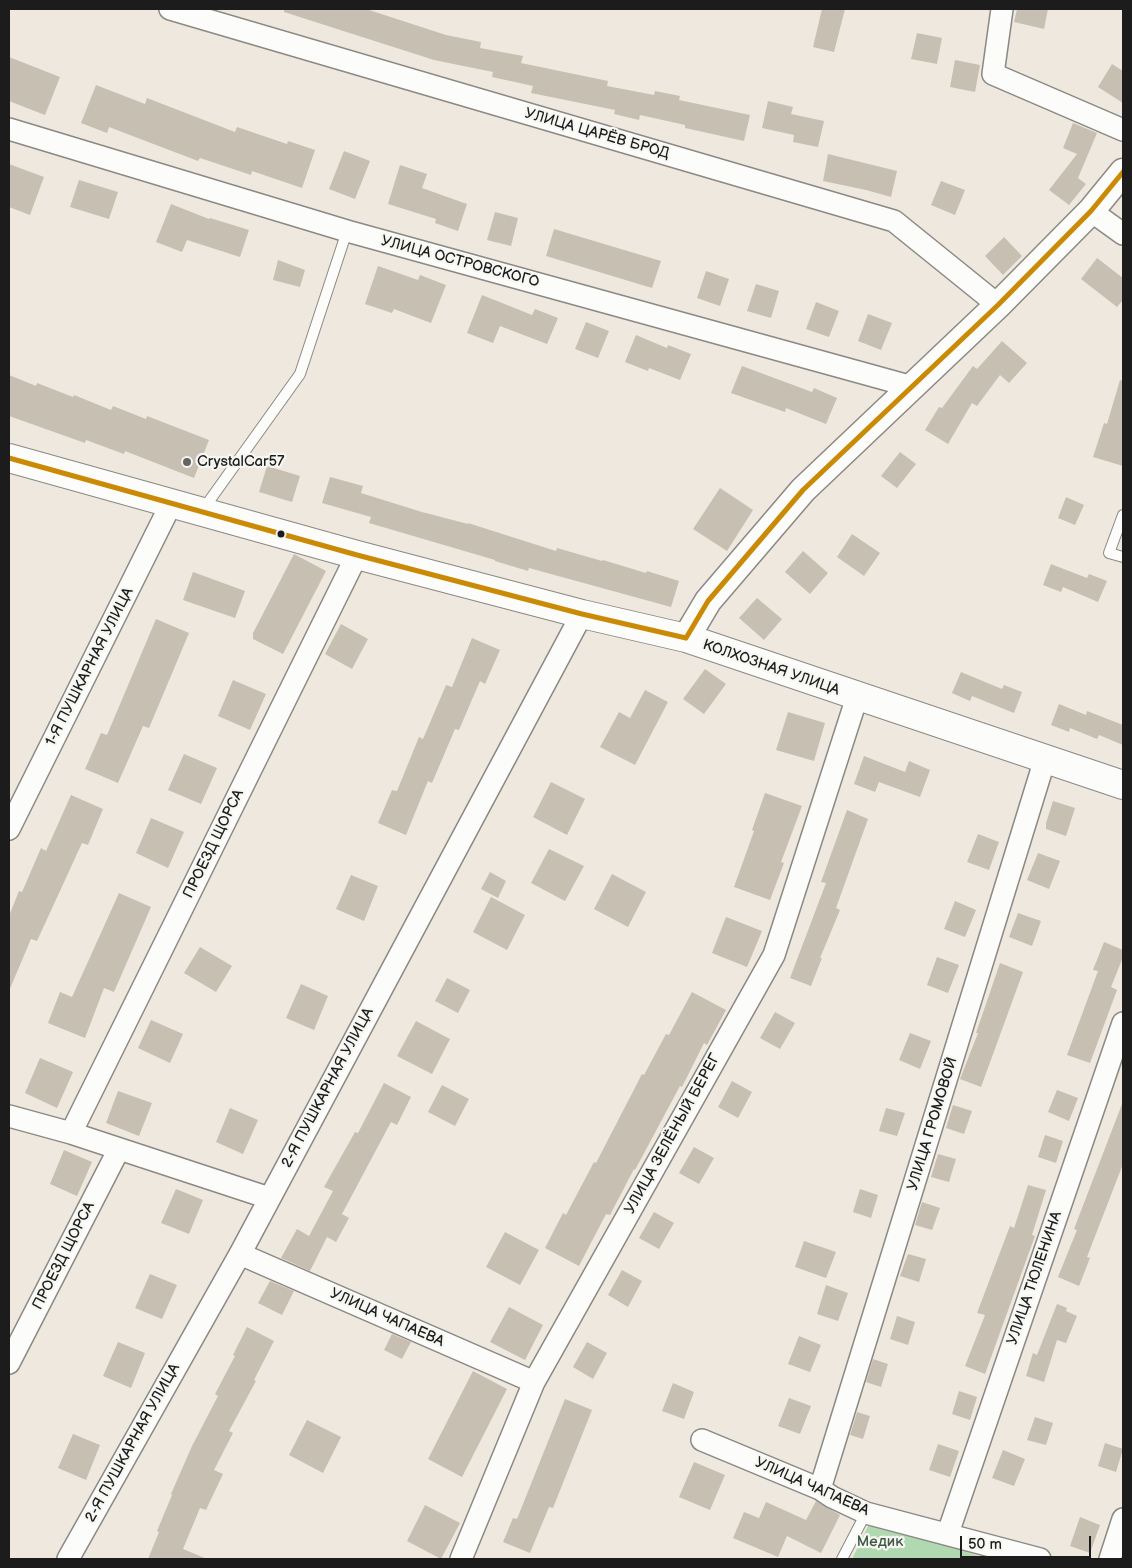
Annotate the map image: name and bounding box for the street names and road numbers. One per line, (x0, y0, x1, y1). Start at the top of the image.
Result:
street label: УЛИЦА ЦАРЁВ БРОД (523, 105, 671, 163)
street label: УЛИЦА ОСТРОВСКОГО (379, 232, 541, 292)
street label: 1-Я ПУШКАРНАЯ УЛИЦА (42, 585, 138, 749)
street label: КОЛХОЗНАЯ УЛИЦА (700, 636, 842, 700)
street label: ПРОЕЗД ЩОРСА (180, 787, 248, 901)
street label: 2-Я ПУШКАРНАЯ УЛИЦА (278, 1005, 378, 1171)
street label: УЛИЦА ЗЕЛЁНЫЙ БЕРЕГ (621, 1051, 725, 1217)
street label: УЛИЦА ГРОМОВОЙ (904, 1055, 962, 1193)
street label: ПРОЕЗД ЩОРСА (29, 1199, 99, 1313)
street label: УЛИЦА ТЮЛЕНИНА (1004, 1209, 1066, 1347)
street label: УЛИЦА ЧАПАЕВА (327, 1285, 447, 1351)
street label: 2-Я ПУШКАРНАЯ УЛИЦА (82, 1361, 184, 1525)
street label: УЛИЦА ЧАПАЕВА (752, 1454, 872, 1520)

